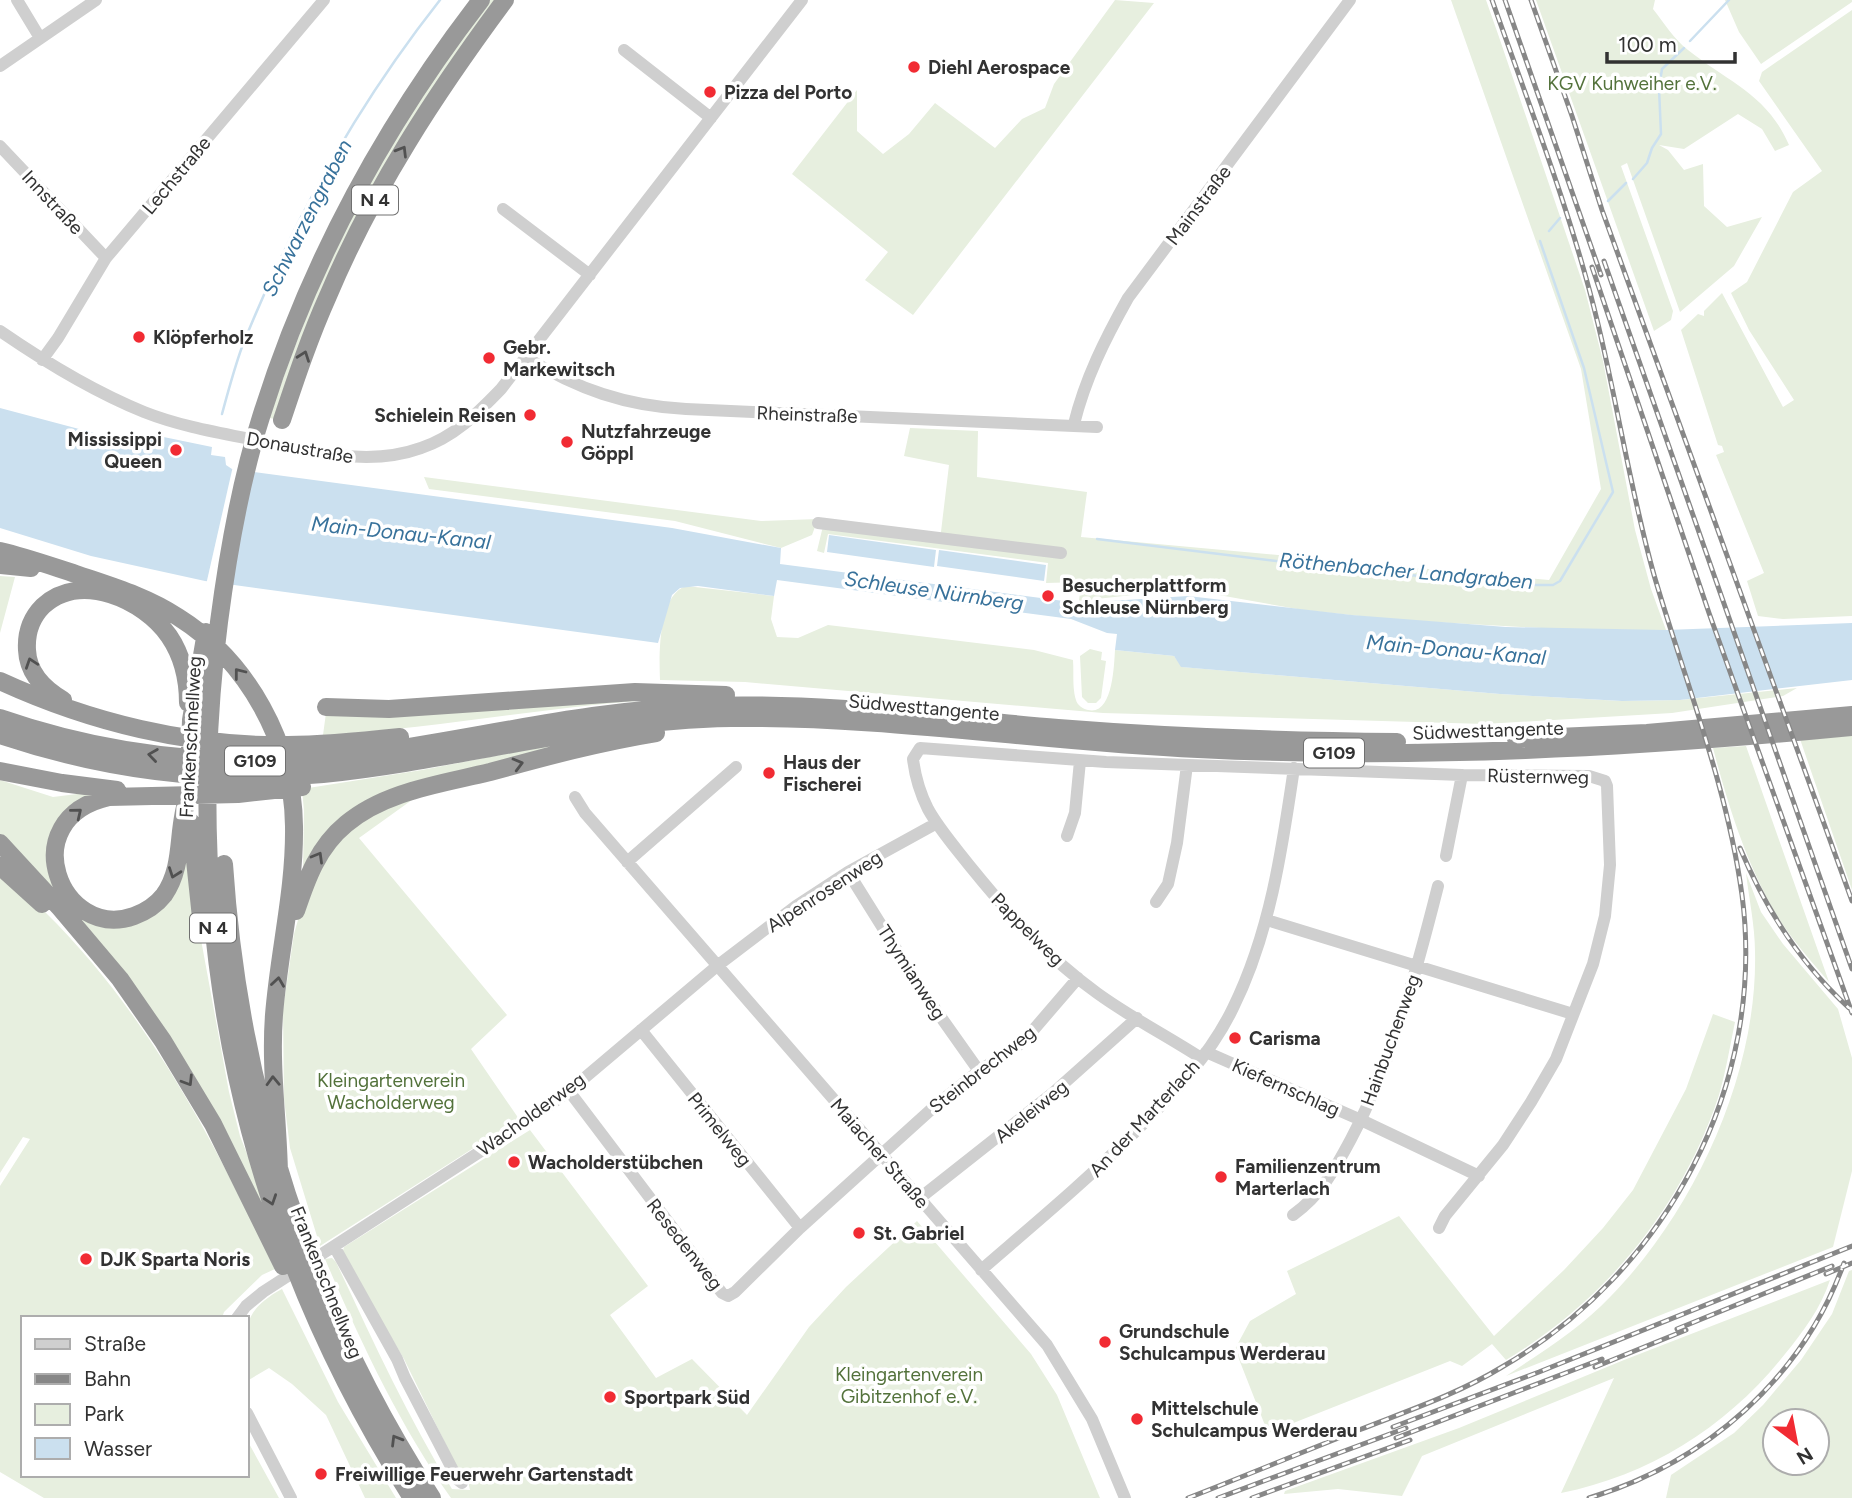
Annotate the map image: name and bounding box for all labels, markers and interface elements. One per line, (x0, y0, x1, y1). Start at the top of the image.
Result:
scale bar (1607, 21, 1735, 65)
text: 100 m (1618, 32, 1677, 57)
place label: Diehl Aerospace (928, 56, 1071, 79)
marker: Diehl Aerospace (906, 59, 922, 75)
park label: KGV Kuhweiher e.V. (1547, 72, 1717, 95)
place label: Pizza del Porto (724, 81, 852, 104)
marker: Pizza del Porto (702, 84, 718, 100)
street label: Lechstraße (137, 132, 216, 219)
water label: Schwarzengraben (256, 135, 357, 300)
one-way arrow (394, 145, 407, 158)
street label: Mainstraße (1161, 161, 1236, 250)
street label: Innstraße (17, 165, 88, 239)
road number: N 4 (352, 186, 398, 215)
place label: Klöpferholz (153, 326, 253, 349)
marker: Klöpferholz (131, 329, 147, 345)
place label: Gebr. Markewitsch (503, 336, 615, 381)
one-way arrow (296, 350, 310, 362)
marker: Gebr. Markewitsch (481, 350, 497, 366)
street label: Rheinstraße (756, 401, 858, 428)
place label: Schielein Reisen (374, 404, 516, 427)
marker: Schielein Reisen (522, 407, 538, 423)
place label: Nutzfahrzeuge Göppl (581, 420, 711, 465)
street label: Donaustraße (245, 427, 355, 468)
place label: Mississippi Queen (68, 428, 162, 473)
marker: Nutzfahrzeuge Göppl (559, 434, 575, 450)
marker: Mississippi Queen (168, 442, 184, 458)
water label: Main-Donau-Kanal (310, 511, 492, 554)
water label: Röthenbacher Landgraben (1278, 547, 1534, 594)
water label: Schleuse Nürnberg (843, 566, 1025, 615)
place label: Besucherplattform Schleuse Nürnberg (1062, 574, 1229, 619)
marker: Besucherplattform Schleuse Nürnberg (1040, 588, 1056, 604)
water label: Main-Donau-Kanal (1365, 629, 1547, 670)
street label: Frankenschnellweg (175, 655, 206, 819)
one-way arrow (25, 658, 39, 670)
one-way arrow (235, 668, 247, 681)
street label: Südwesttangente (847, 689, 1000, 726)
street label: Südwesttangente (1412, 716, 1564, 745)
road number: G109 (1304, 738, 1364, 768)
road number: G109 (225, 746, 285, 776)
one-way arrow (147, 747, 159, 762)
place label: Haus der Fischerei (783, 751, 862, 796)
one-way arrow (512, 758, 524, 772)
street label: Rüsternweg (1487, 764, 1589, 789)
marker: Haus der Fischerei (761, 765, 777, 781)
one-way arrow (69, 808, 81, 821)
street label: Alpenrosenweg (762, 846, 886, 937)
one-way arrow (310, 852, 323, 865)
one-way arrow (168, 867, 182, 879)
street label: Pappelweg (986, 888, 1069, 971)
road number: N 4 (190, 914, 236, 943)
street label: Thymianweg (873, 921, 951, 1024)
street label: Hainbuchenweg (1356, 971, 1425, 1109)
one-way arrow (270, 976, 285, 988)
street label: Steinbrechweg (924, 1021, 1040, 1118)
place label: Carisma (1249, 1027, 1321, 1050)
marker: Carisma (1227, 1030, 1243, 1046)
street label: Kiefernschlag (1228, 1053, 1343, 1121)
street label: An der Marterlach (1084, 1055, 1204, 1182)
street label: Wacholderweg (473, 1068, 590, 1161)
park label: Kleingartenverein Wacholderweg (317, 1069, 465, 1114)
one-way arrow (180, 1073, 193, 1086)
one-way arrow (266, 1075, 281, 1086)
street label: Akeleiweg (990, 1075, 1073, 1148)
street label: Primelweg (683, 1088, 756, 1171)
street label: Maiacher Straße (826, 1094, 934, 1213)
place label: Wacholderstübchen (528, 1151, 703, 1174)
marker: Wacholderstübchen (506, 1154, 522, 1170)
place label: Familienzentrum Marterlach (1235, 1155, 1381, 1200)
marker: Familienzentrum Marterlach (1213, 1169, 1229, 1185)
one-way arrow (263, 1193, 277, 1206)
street label: Resedenweg (642, 1194, 727, 1295)
street label: Frankenschnellweg (286, 1203, 368, 1362)
place label: St. Gabriel (873, 1222, 964, 1245)
marker: St. Gabriel (851, 1225, 867, 1241)
place label: DJK Sparta Noris (100, 1248, 250, 1271)
marker: DJK Sparta Noris (78, 1251, 94, 1267)
legend (21, 1316, 248, 1477)
place label: Grundschule Schulcampus Werderau (1119, 1320, 1325, 1365)
text: Straße (84, 1331, 146, 1356)
marker: Grundschule Schulcampus Werderau (1097, 1334, 1113, 1350)
park label: Kleingartenverein Gibitzenhof e.V. (835, 1363, 983, 1408)
text: Bahn (84, 1366, 131, 1391)
place label: Sportpark Süd (624, 1386, 750, 1409)
marker: Sportpark Süd (602, 1389, 618, 1405)
place label: Mittelschule Schulcampus Werderau (1151, 1397, 1357, 1442)
text: Park (84, 1401, 125, 1426)
north arrow (1761, 1407, 1831, 1477)
marker: Mittelschule Schulcampus Werderau (1129, 1411, 1145, 1427)
one-way arrow (392, 1434, 405, 1447)
text: Wasser (84, 1436, 152, 1461)
text: N (1792, 1442, 1817, 1470)
place label: Freiwillige Feuerwehr Gartenstadt (335, 1463, 634, 1486)
marker: Freiwillige Feuerwehr Gartenstadt (313, 1466, 329, 1482)

